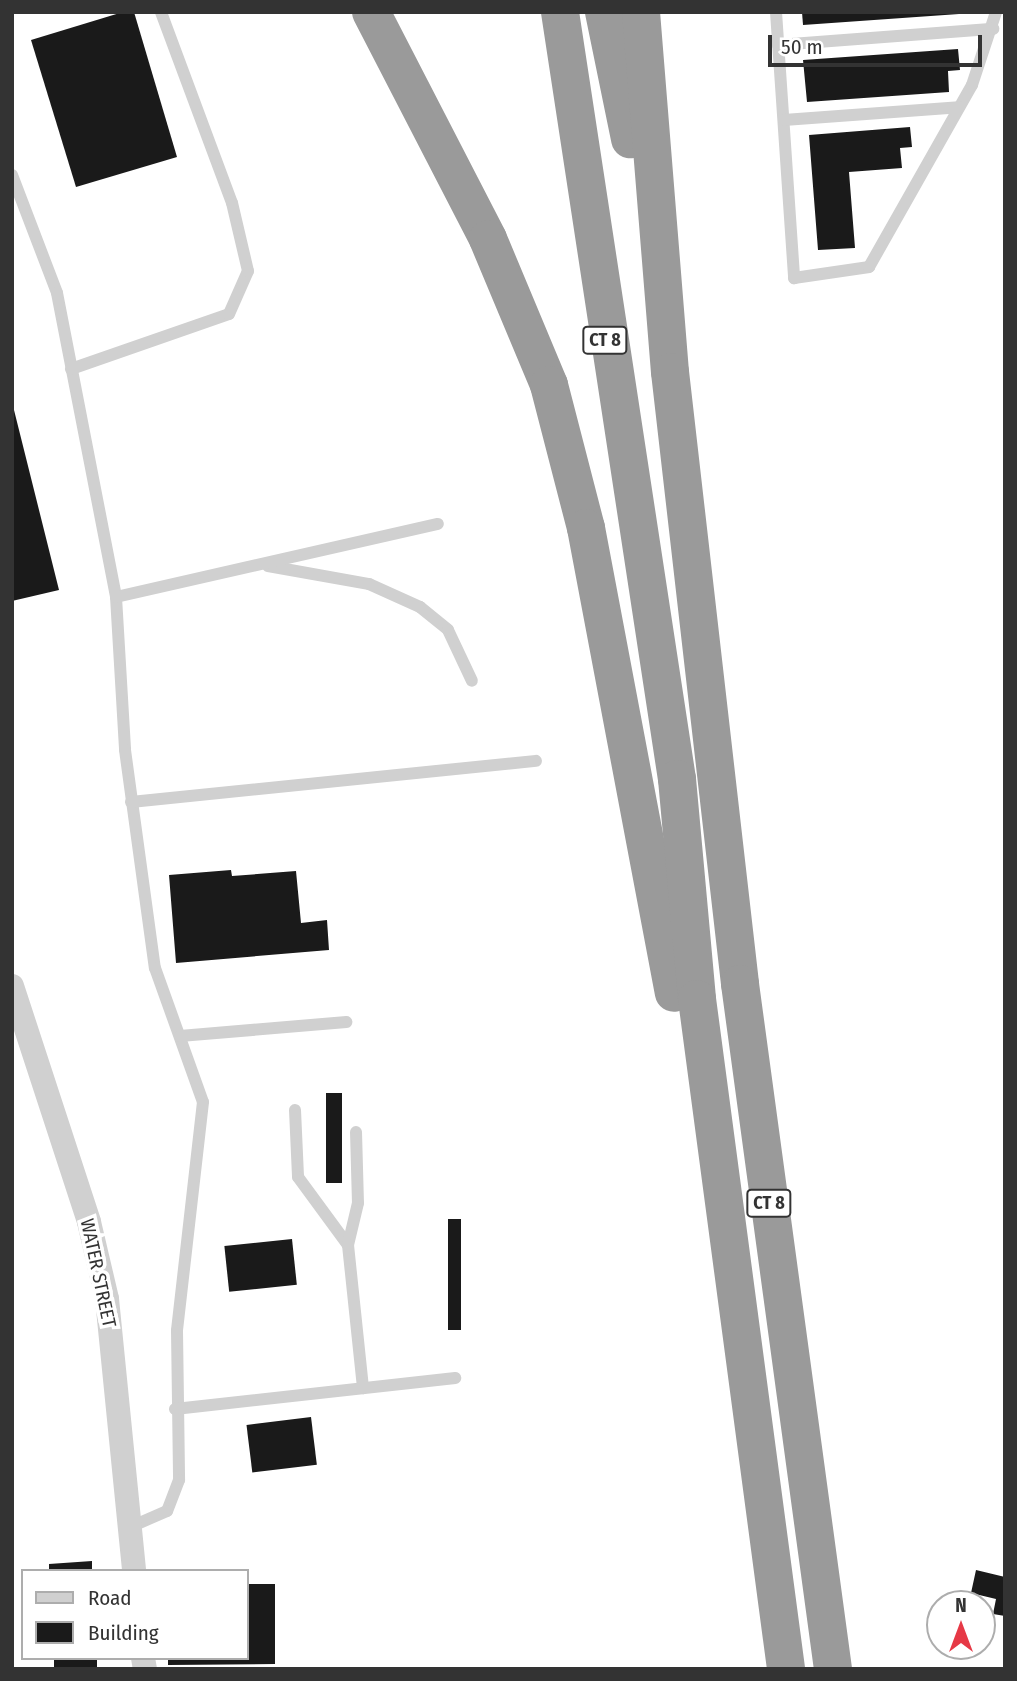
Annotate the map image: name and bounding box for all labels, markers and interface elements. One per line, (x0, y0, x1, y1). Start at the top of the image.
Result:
scale bar (772, 21, 986, 65)
text: 50 m (781, 34, 823, 60)
road number: CT 8 (582, 326, 628, 354)
road number: CT 8 (746, 1188, 792, 1218)
street label: WATER STREET (75, 1217, 121, 1329)
legend (21, 1569, 248, 1660)
text: Road (88, 1585, 132, 1611)
north arrow (926, 1590, 996, 1660)
text: N (955, 1594, 967, 1617)
text: Building (88, 1620, 159, 1646)

